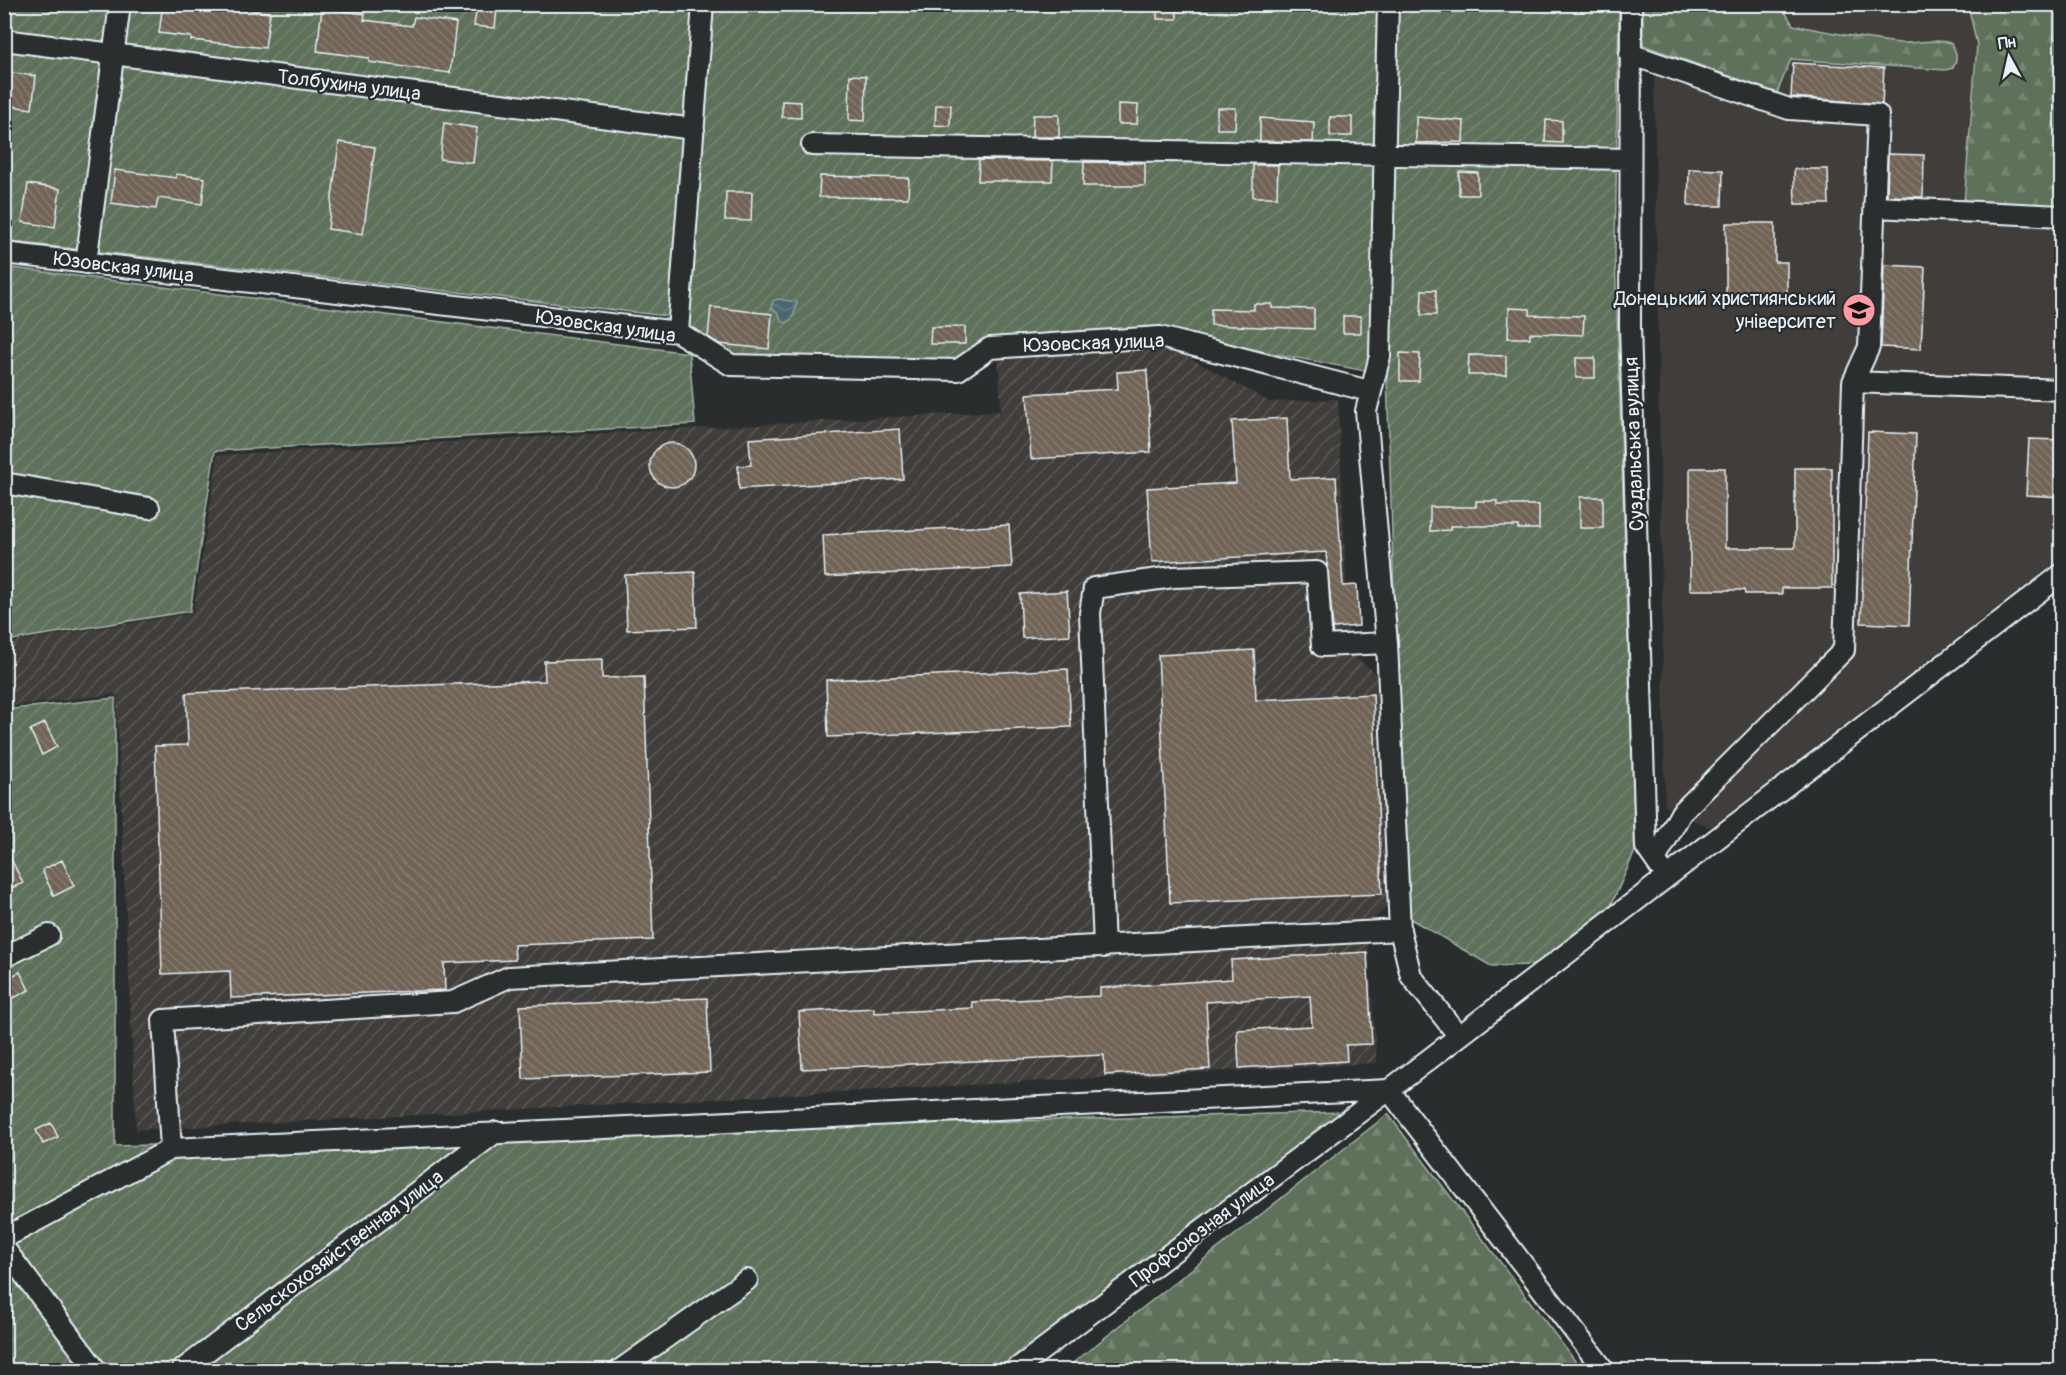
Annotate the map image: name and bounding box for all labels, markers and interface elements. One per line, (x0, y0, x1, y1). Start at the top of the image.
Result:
north arrow (1979, 27, 2039, 87)
text: Пн (1997, 32, 2017, 54)
street label: Толбухина улица (276, 64, 422, 106)
street label: Юзовская улица (53, 246, 195, 288)
place label: Донецький християнський університет (1613, 286, 1836, 334)
school or university icon: Донецький християнський університет (1841, 292, 1877, 328)
street label: Юзовская улица (535, 304, 677, 348)
street label: Юзовская улица (1023, 328, 1165, 358)
street label: Суздальська вулиця (1618, 356, 1650, 532)
street label: Сельскохозяйственная улица (230, 1164, 448, 1338)
street label: Профсоюзная улица (1124, 1167, 1280, 1293)

